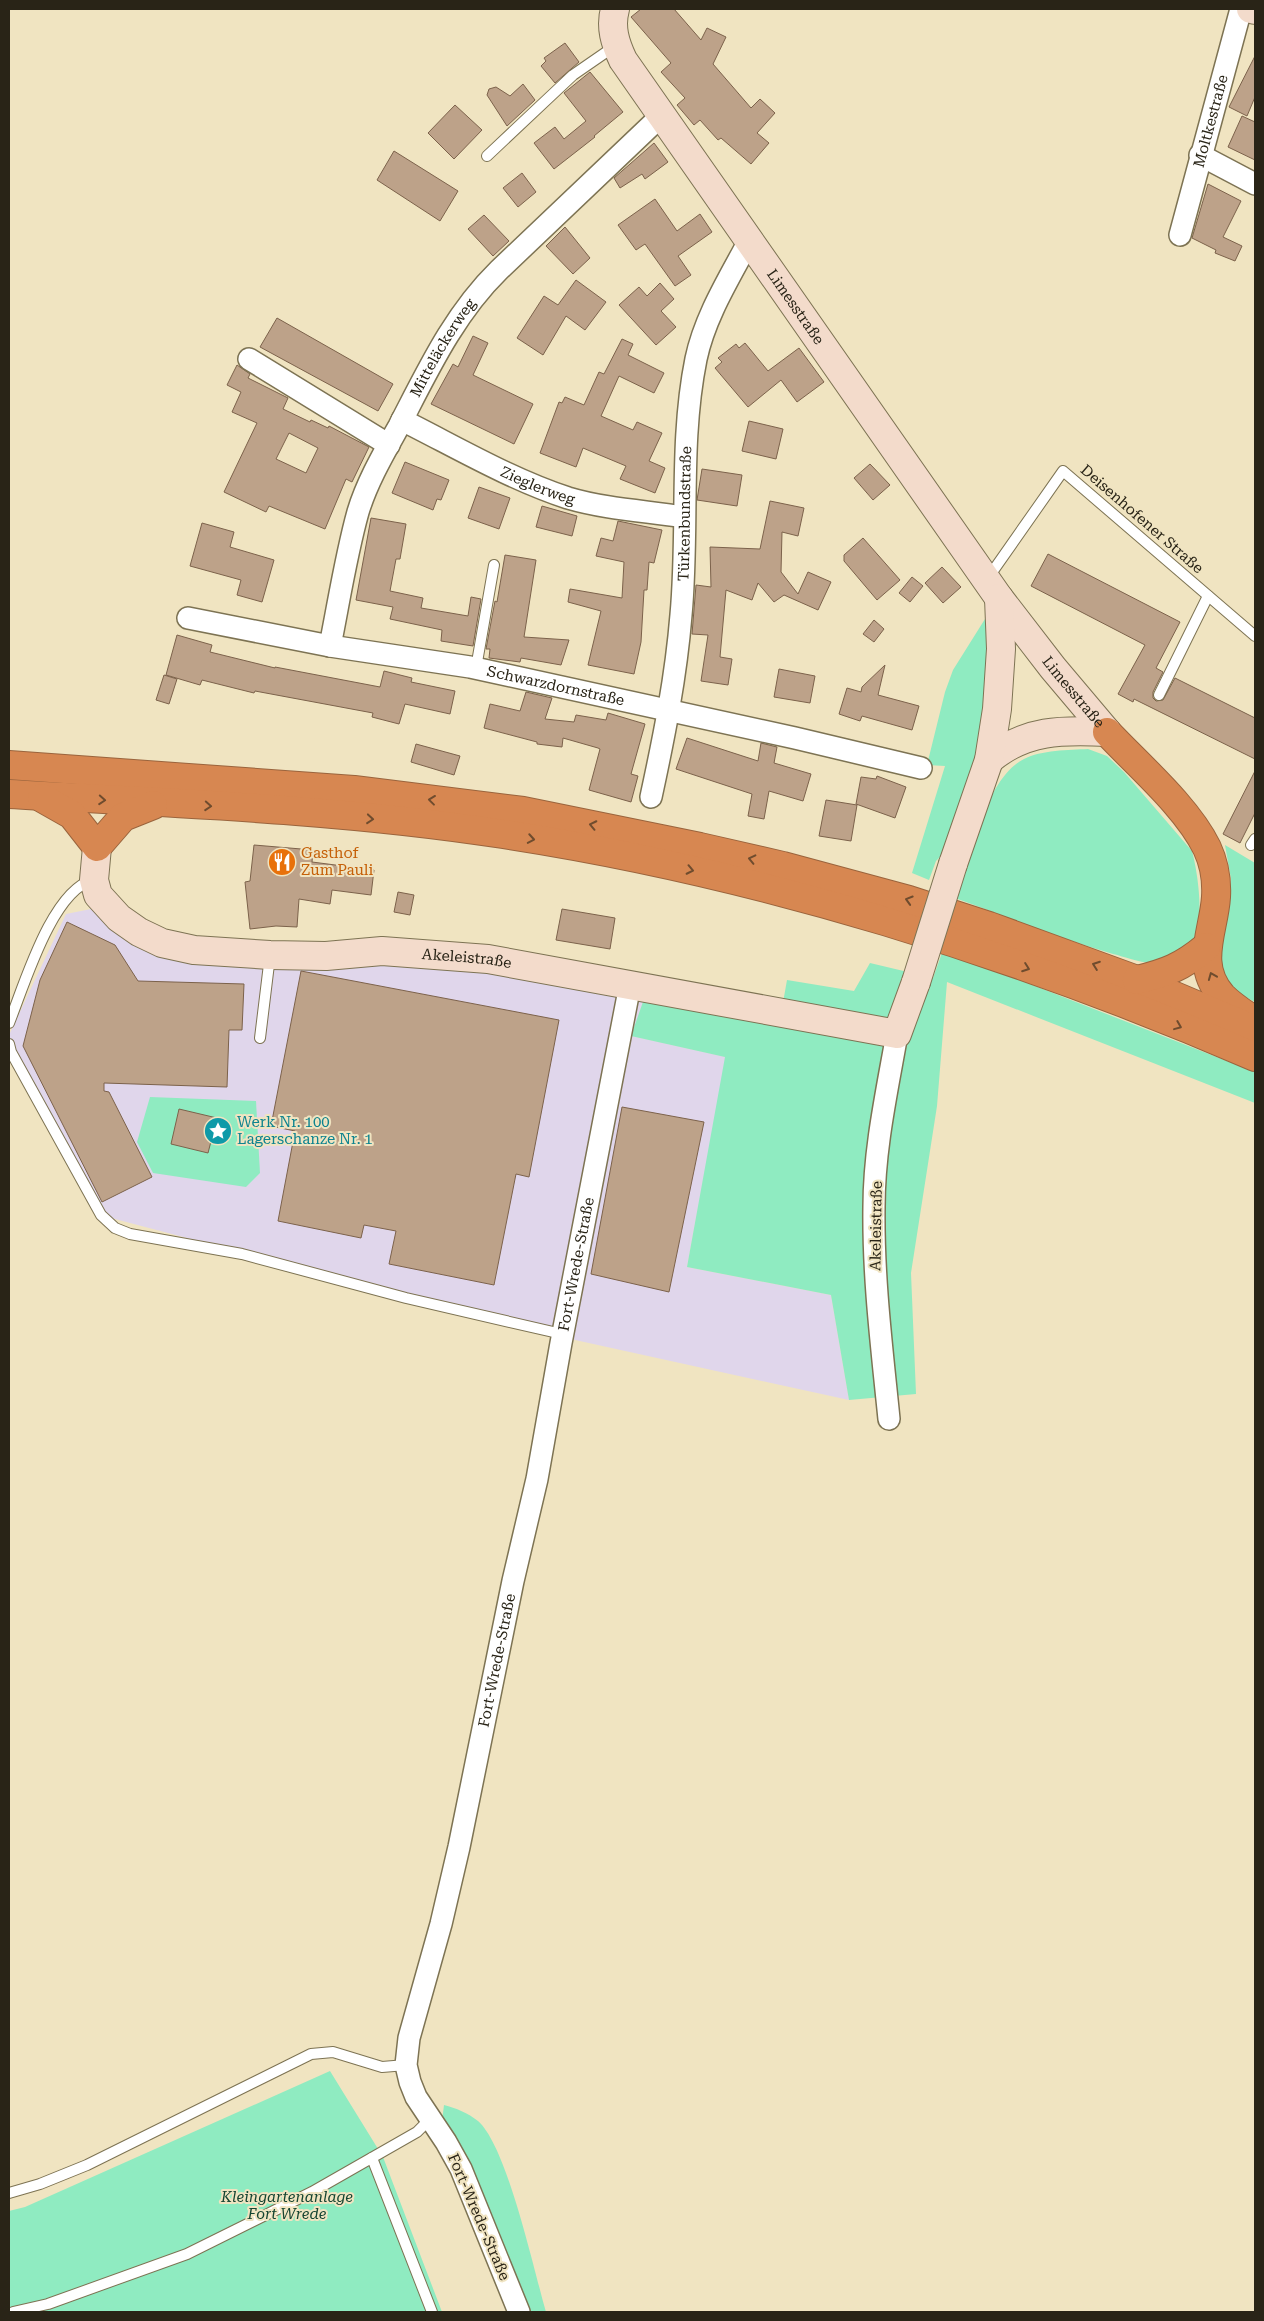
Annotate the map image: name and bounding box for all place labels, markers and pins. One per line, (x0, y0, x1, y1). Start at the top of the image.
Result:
place label: Gasthof Zum Pauli (301, 844, 373, 879)
restaurant icon: Gasthof Zum Pauli (267, 847, 297, 877)
place label: Werk Nr. 100 Lagerschanze Nr. 1 (237, 1113, 373, 1148)
place icon: Werk Nr. 100 Lagerschanze Nr. 1 (203, 1116, 233, 1146)

